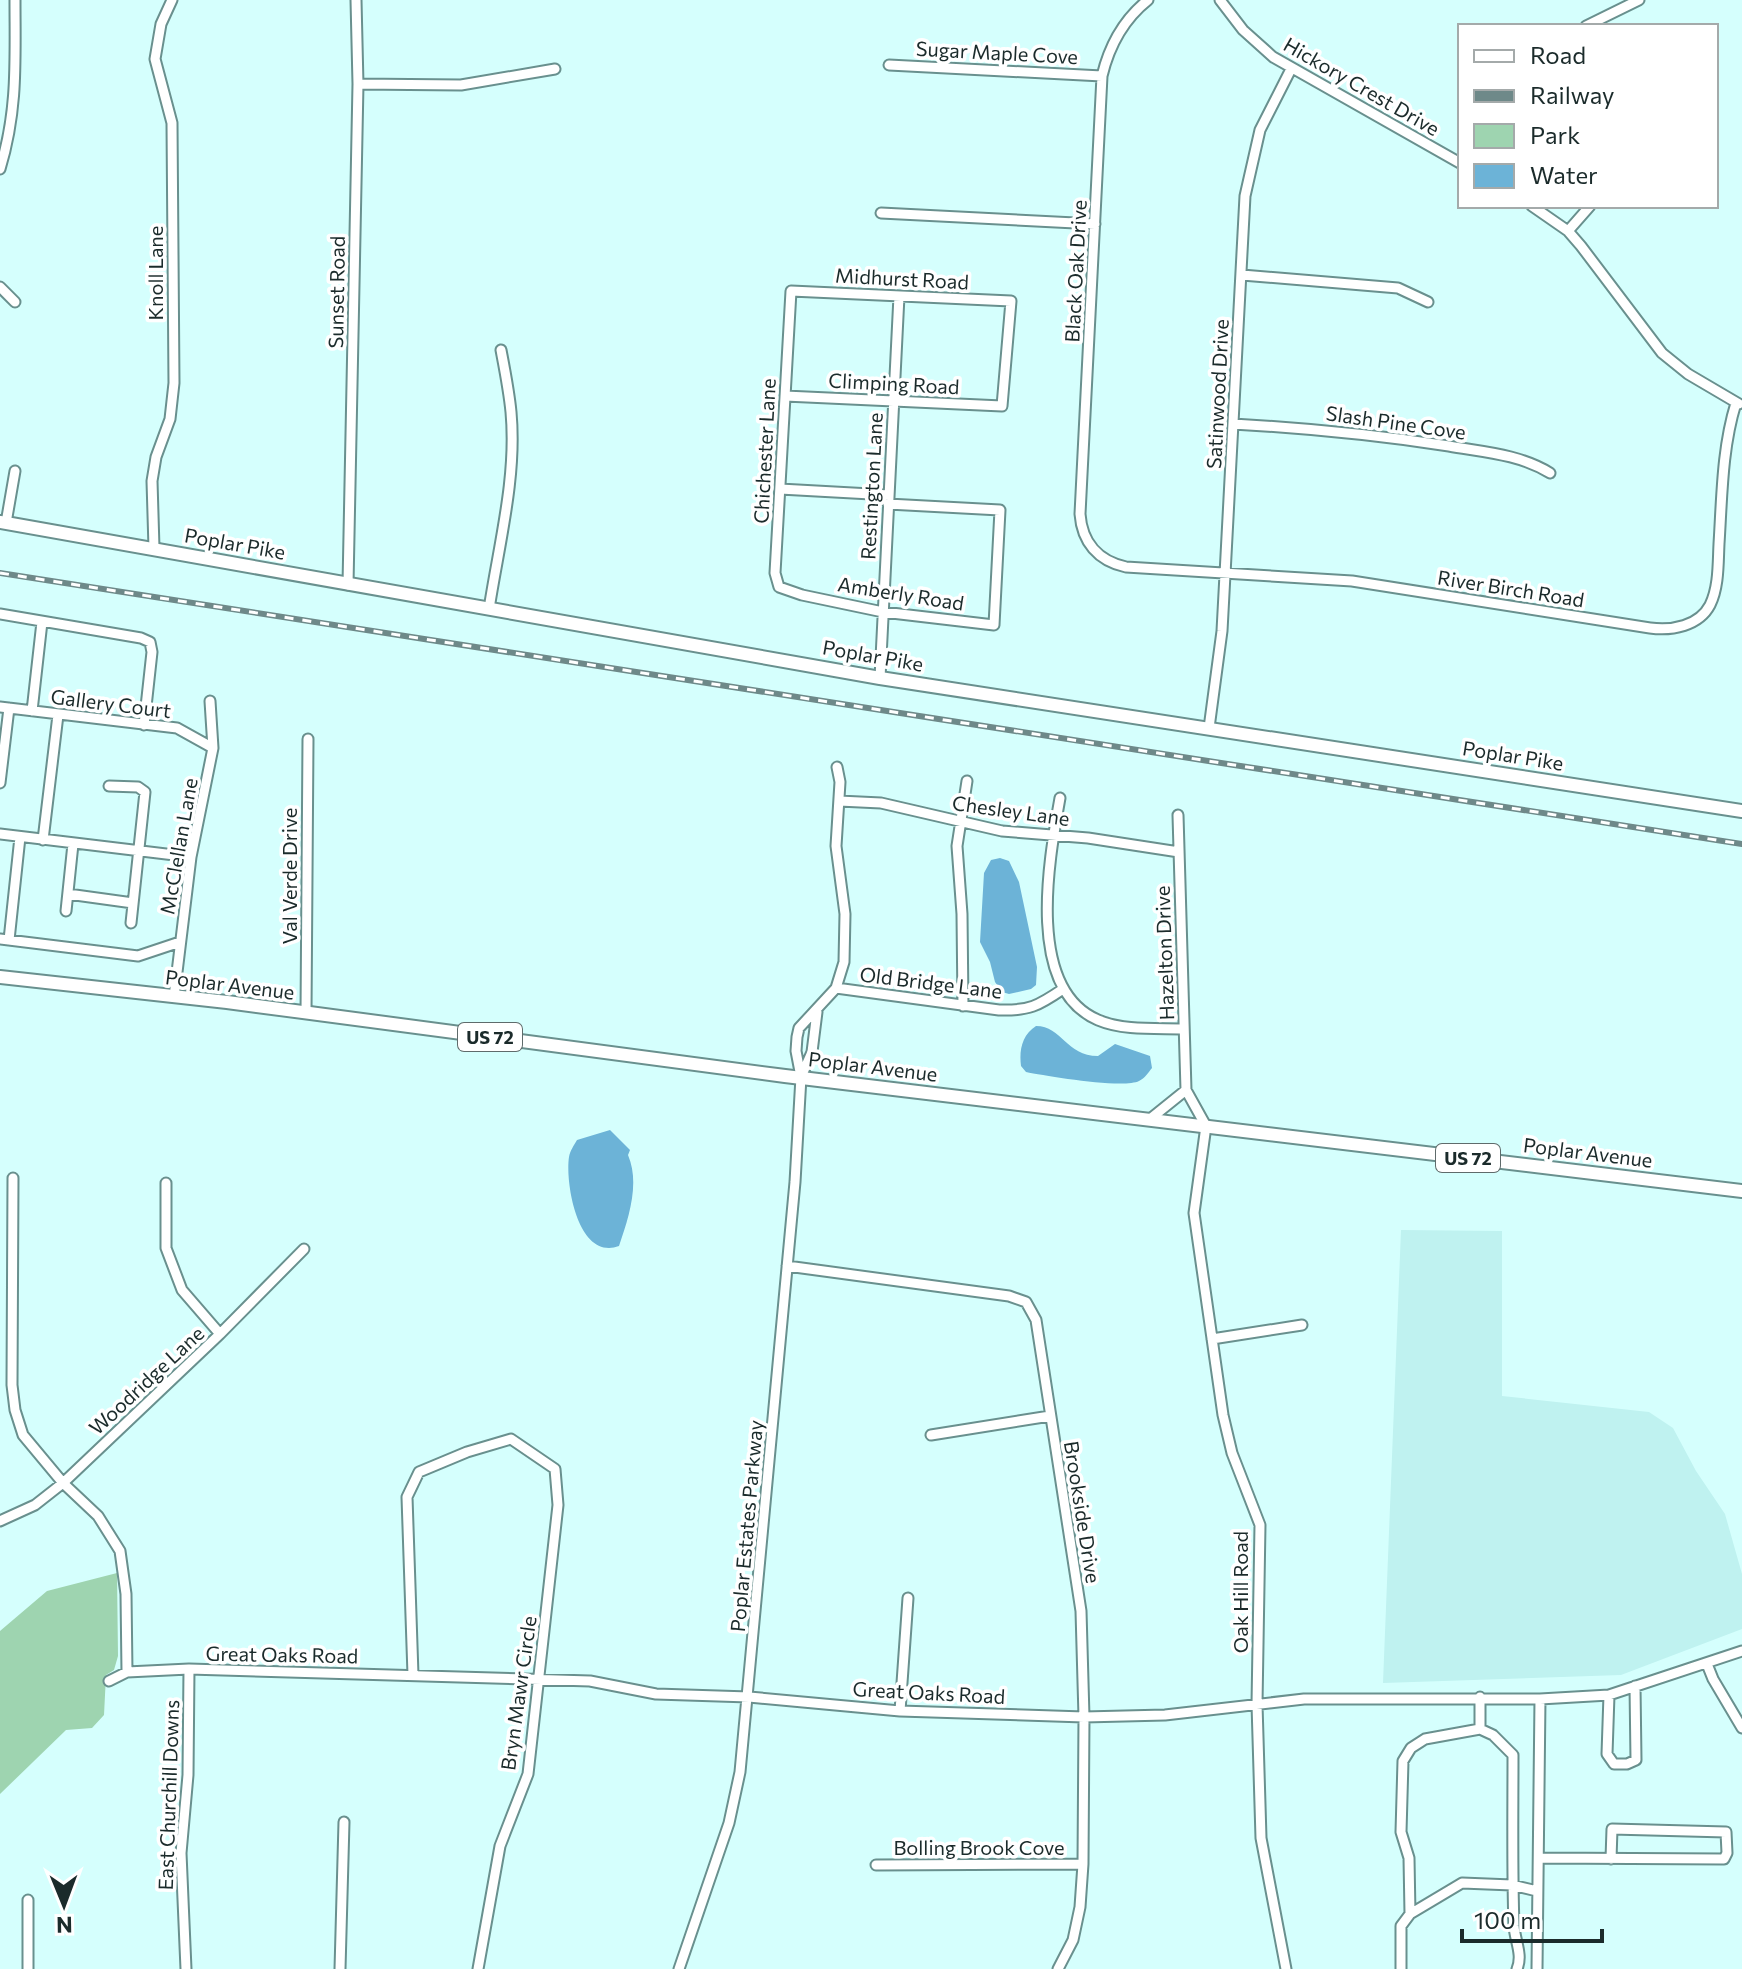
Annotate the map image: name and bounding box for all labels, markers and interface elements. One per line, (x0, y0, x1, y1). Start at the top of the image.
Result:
legend (1458, 24, 1718, 208)
street label: Hickory Crest Drive (1280, 32, 1444, 140)
street label: Sugar Maple Cove (915, 36, 1079, 68)
text: Road (1530, 40, 1586, 69)
text: Railway (1530, 80, 1615, 109)
text: Park (1530, 120, 1580, 149)
text: Water (1530, 160, 1598, 189)
street label: Black Oak Drive (1059, 199, 1091, 343)
street label: Knoll Lane (143, 226, 167, 320)
street label: Sunset Road (323, 235, 349, 349)
street label: Midhurst Road (835, 263, 969, 293)
street label: Satinwood Drive (1201, 318, 1233, 470)
street label: Climping Road (828, 368, 960, 398)
street label: Chichester Lane (748, 378, 780, 524)
street label: Slash Pine Cove (1325, 400, 1467, 444)
street label: Restington Lane (855, 412, 887, 560)
street label: Poplar Pike (183, 522, 287, 564)
street label: River Birch Road (1436, 565, 1586, 611)
street label: Amberly Road (836, 571, 966, 615)
street label: Poplar Pike (821, 634, 925, 676)
street label: Gallery Court (49, 684, 173, 722)
street label: Poplar Pike (1461, 735, 1565, 775)
street label: McClellan Lane (154, 776, 202, 916)
street label: Chesley Lane (951, 790, 1071, 830)
street label: Val Verde Drive (277, 808, 301, 944)
street label: Hazelton Drive (1150, 885, 1178, 1021)
street label: Old Bridge Lane (858, 961, 1004, 1003)
street label: Poplar Avenue (164, 964, 296, 1004)
road number: US 72 (458, 1023, 522, 1051)
street label: Poplar Avenue (807, 1046, 939, 1086)
street label: Poplar Avenue (1522, 1132, 1654, 1172)
road number: US 72 (1436, 1144, 1500, 1172)
street label: Woodridge Lane (84, 1321, 208, 1439)
street label: Poplar Estates Parkway (725, 1419, 767, 1633)
street label: Brookside Drive (1060, 1439, 1106, 1585)
street label: Oak Hill Road (1228, 1531, 1252, 1653)
street label: Bryn Mawr Circle (495, 1614, 541, 1772)
street label: Great Oaks Road (205, 1641, 359, 1667)
street label: Great Oaks Road (852, 1676, 1006, 1708)
street label: East Churchill Downs (153, 1699, 183, 1891)
street label: Bolling Brook Cove (893, 1835, 1065, 1859)
north arrow (24, 1865, 104, 1945)
scale bar (1462, 1893, 1602, 1943)
text: 100 m (1474, 1905, 1541, 1934)
text: N (56, 1912, 73, 1939)

